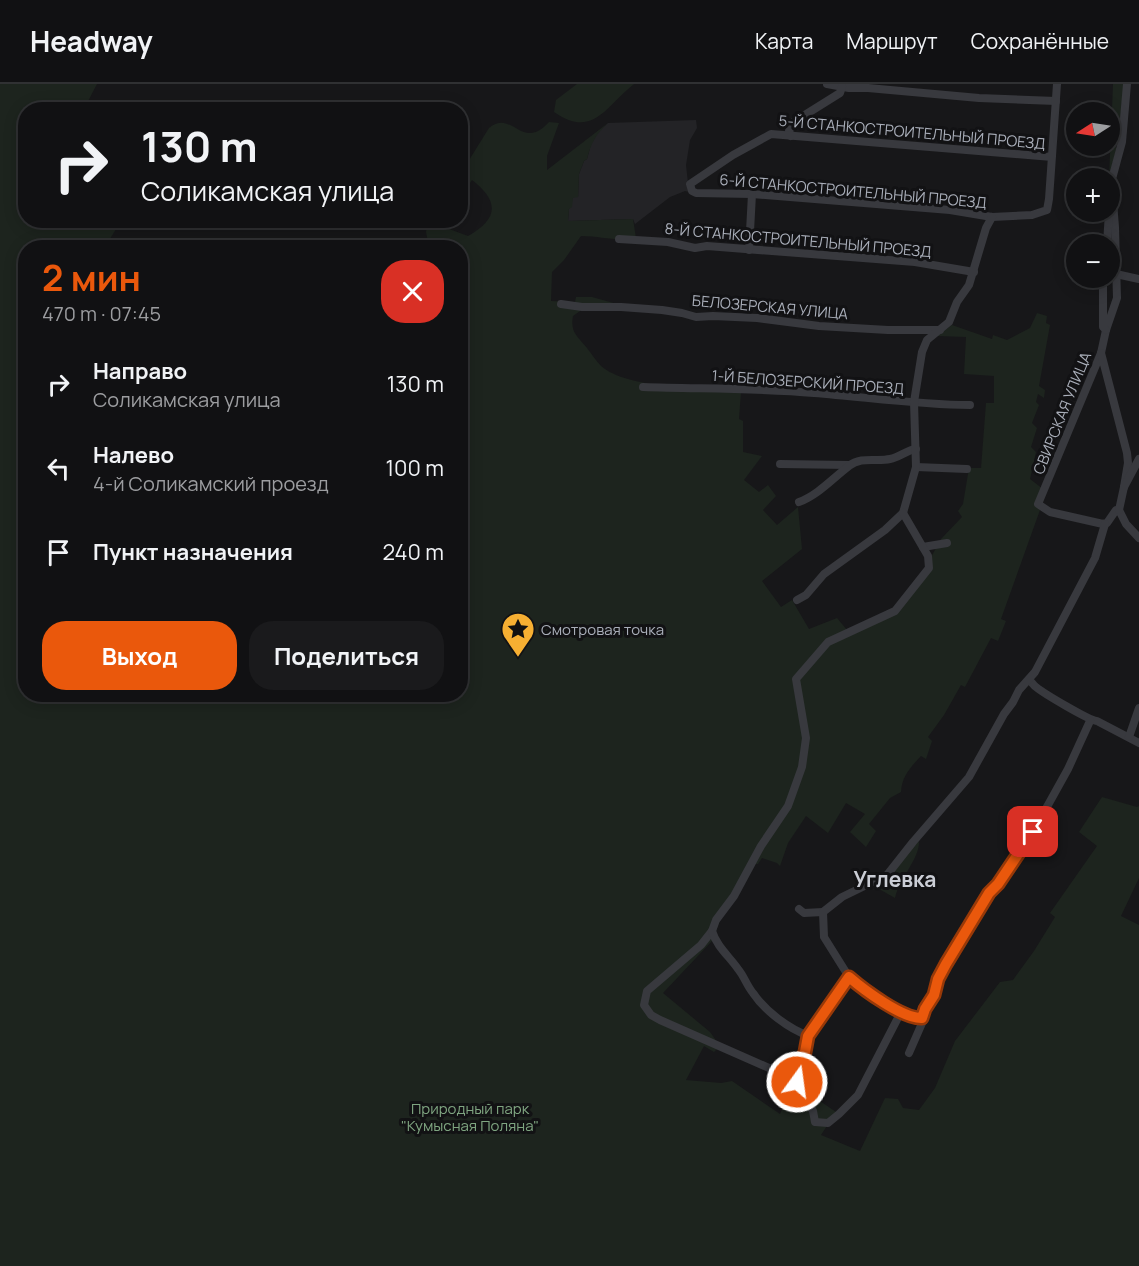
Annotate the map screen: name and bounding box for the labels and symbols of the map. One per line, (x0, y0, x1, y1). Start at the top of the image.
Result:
north arrow (1066, 102, 1120, 156)
street label: 5-Й СТАНКОСТРОИТЕЛЬНЫЙ ПРОЕЗД (778, 110, 1046, 154)
street label: 6-Й СТАНКОСТРОИТЕЛЬНЫЙ ПРОЕЗД (719, 169, 987, 213)
street label: 8-Й СТАНКОСТРОИТЕЛЬНЫЙ ПРОЕЗД (664, 218, 932, 262)
street label: БЕЛОЗЕРСКАЯ УЛИЦА (691, 290, 849, 324)
street label: СВИРСКАЯ УЛИЦА (1028, 348, 1096, 477)
street label: 1-Й БЕЛОЗЕРСКИЙ ПРОЕЗД (711, 365, 905, 399)
place icon: Смотровая точка (500, 611, 536, 658)
place label: Смотровая точка (541, 619, 664, 640)
pin (1007, 806, 1058, 857)
district label: Углевка (854, 865, 936, 893)
position arrow (765, 1050, 829, 1114)
park label: Природный парк "Кумысная Поляна" (401, 1098, 539, 1136)

